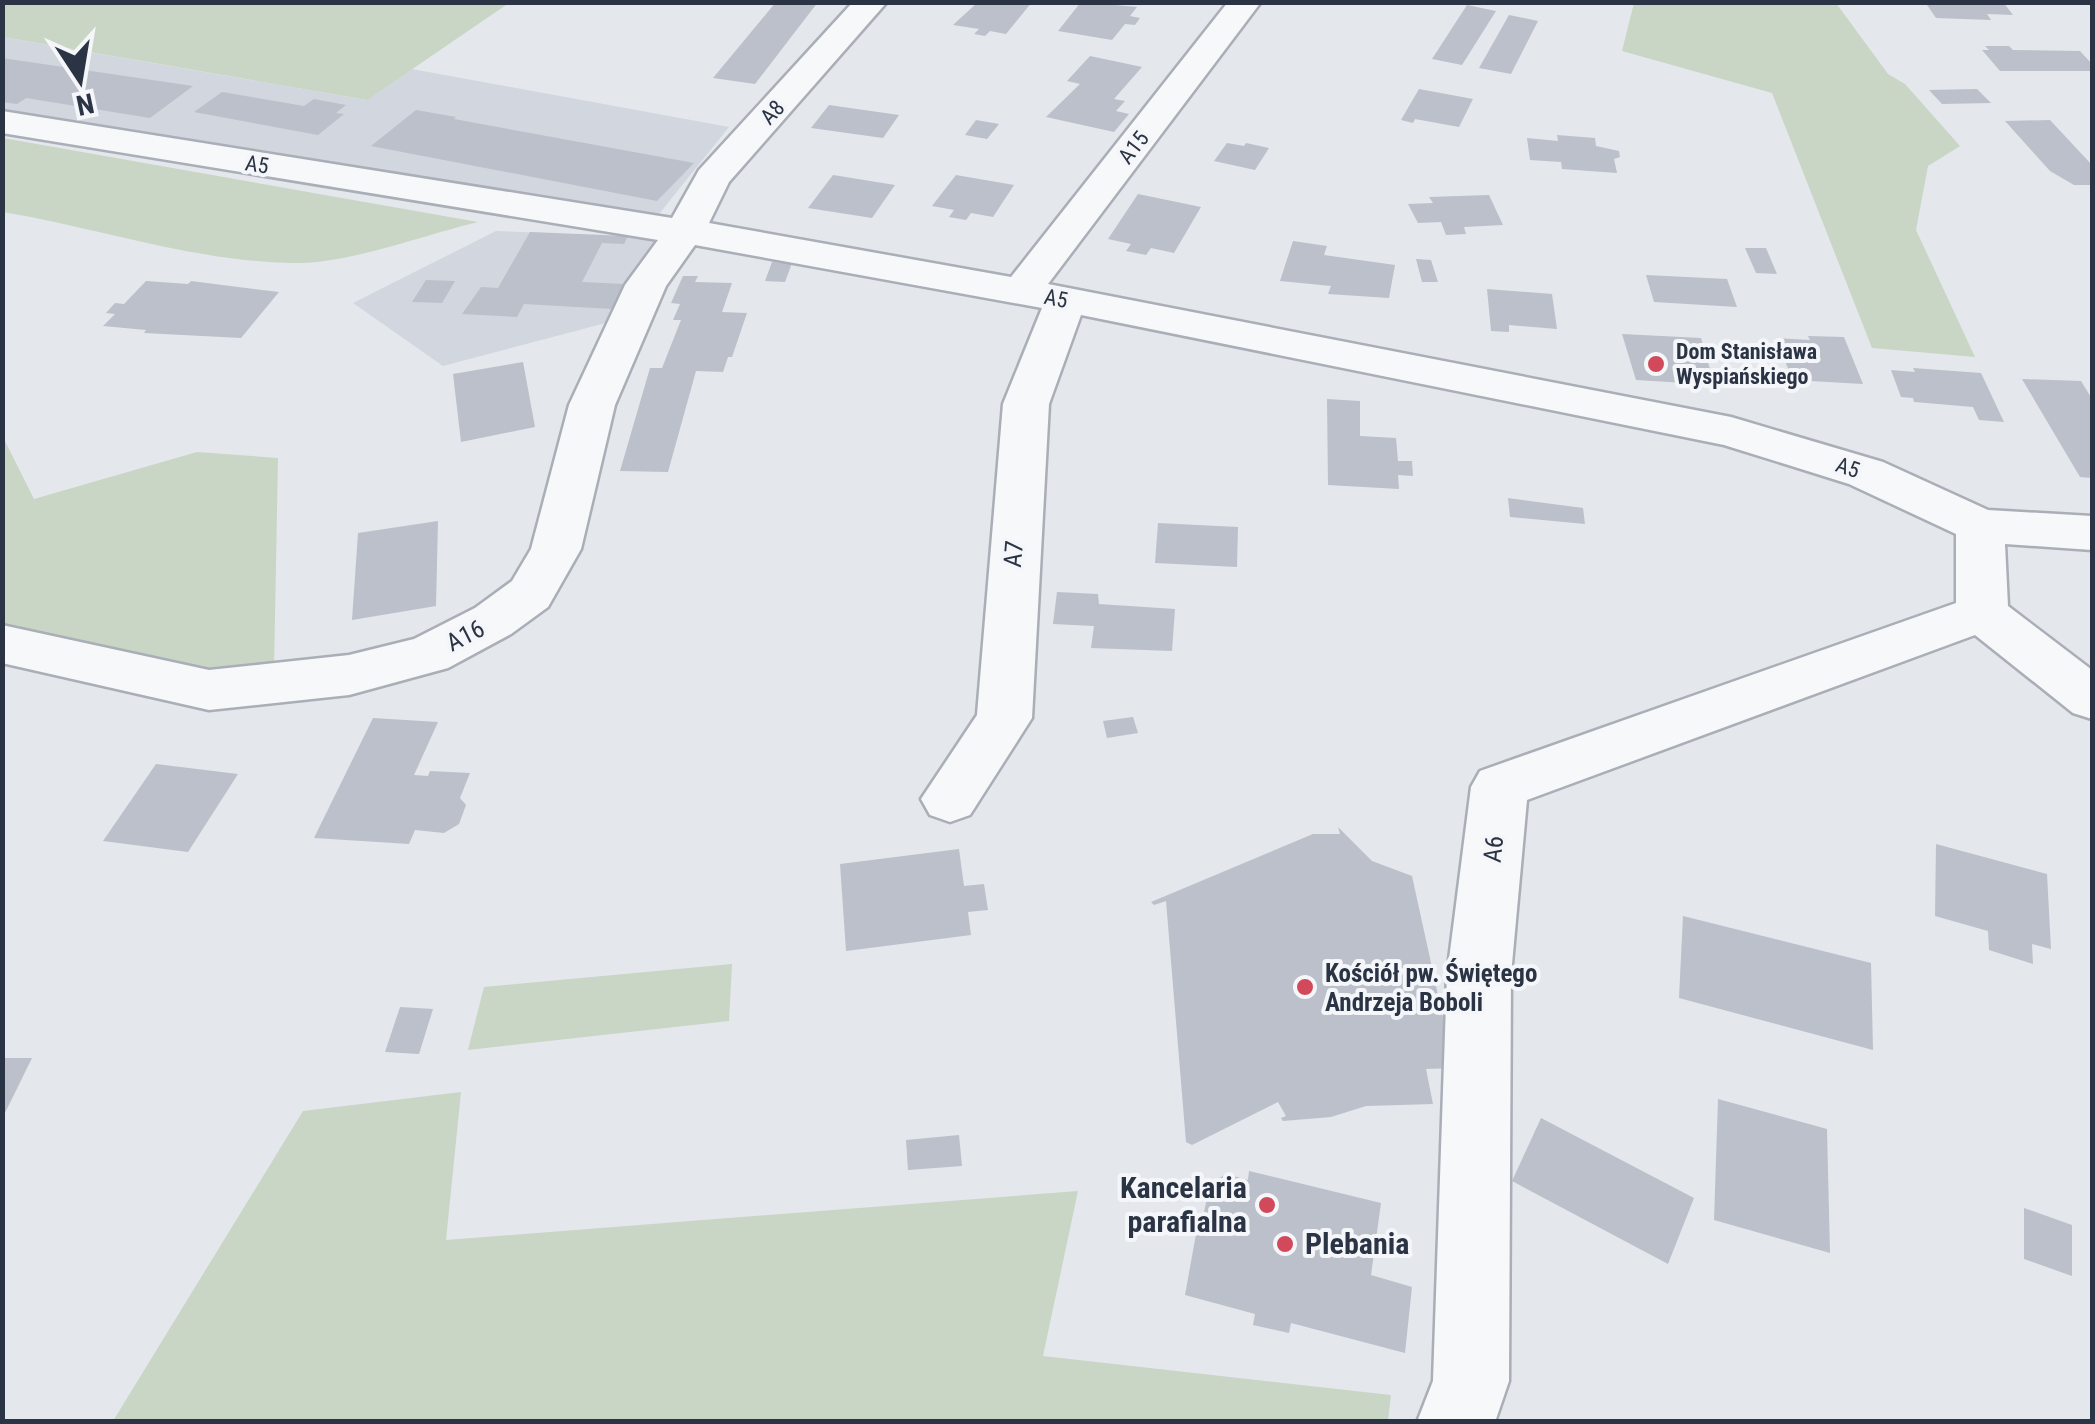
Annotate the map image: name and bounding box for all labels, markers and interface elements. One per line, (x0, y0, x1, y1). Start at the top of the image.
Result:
north arrow (30, 30, 130, 130)
text: N (73, 86, 97, 122)
street label: A8 (755, 95, 790, 129)
street label: A15 (1113, 126, 1154, 169)
street label: A5 (243, 150, 271, 179)
street label: A5 (1042, 284, 1070, 313)
place label: Dom Stanisława Wyspiańskiego (1676, 339, 1817, 389)
marker: Dom Stanisława Wyspiańskiego (1645, 353, 1667, 375)
street label: A5 (1833, 452, 1863, 483)
street label: A7 (998, 539, 1029, 569)
street label: A16 (441, 614, 489, 657)
street label: A6 (1478, 834, 1509, 864)
place label: Kościół pw. Świętego Andrzeja Boboli (1325, 958, 1537, 1017)
marker: Kościół pw. Świętego Andrzeja Boboli (1294, 976, 1316, 998)
place label: Kancelaria parafialna (1120, 1170, 1247, 1239)
marker: Kancelaria parafialna (1256, 1194, 1278, 1216)
place label: Plebania (1305, 1226, 1409, 1261)
marker: Plebania (1274, 1233, 1296, 1255)

